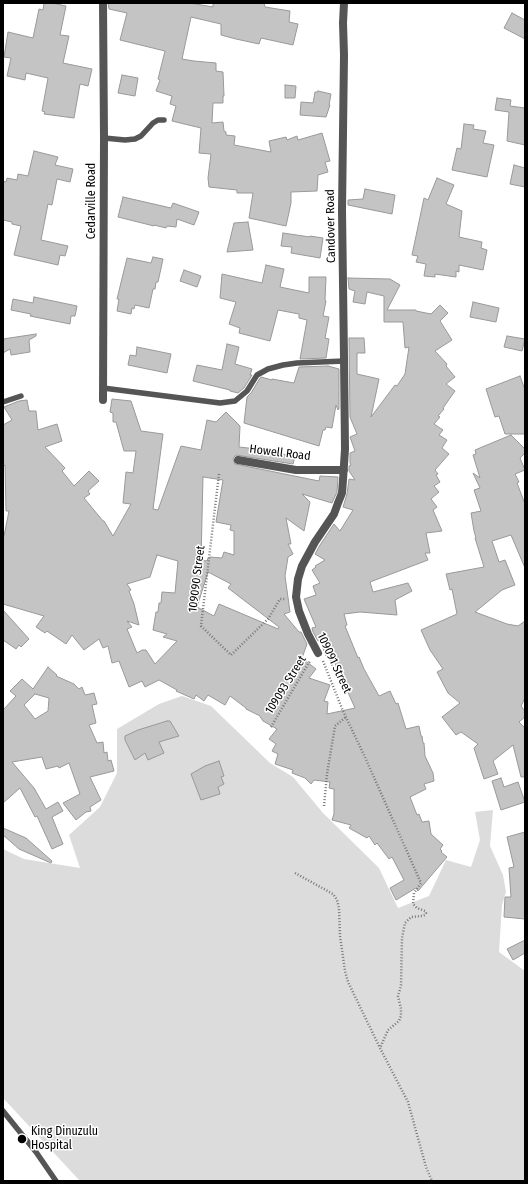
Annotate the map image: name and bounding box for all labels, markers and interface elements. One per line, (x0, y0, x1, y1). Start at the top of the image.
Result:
street label: Cedarville Road (85, 163, 99, 239)
street label: Candover Road (323, 189, 339, 263)
street label: Howell Road (249, 442, 311, 464)
street label: 109090 Street (186, 545, 208, 613)
street label: 109091 Street (314, 630, 354, 696)
street label: 109093 Street (262, 653, 310, 717)
place label: King Dinuzulu Hospital (31, 1125, 98, 1153)
marker: King Dinuzulu Hospital (16, 1133, 28, 1145)

